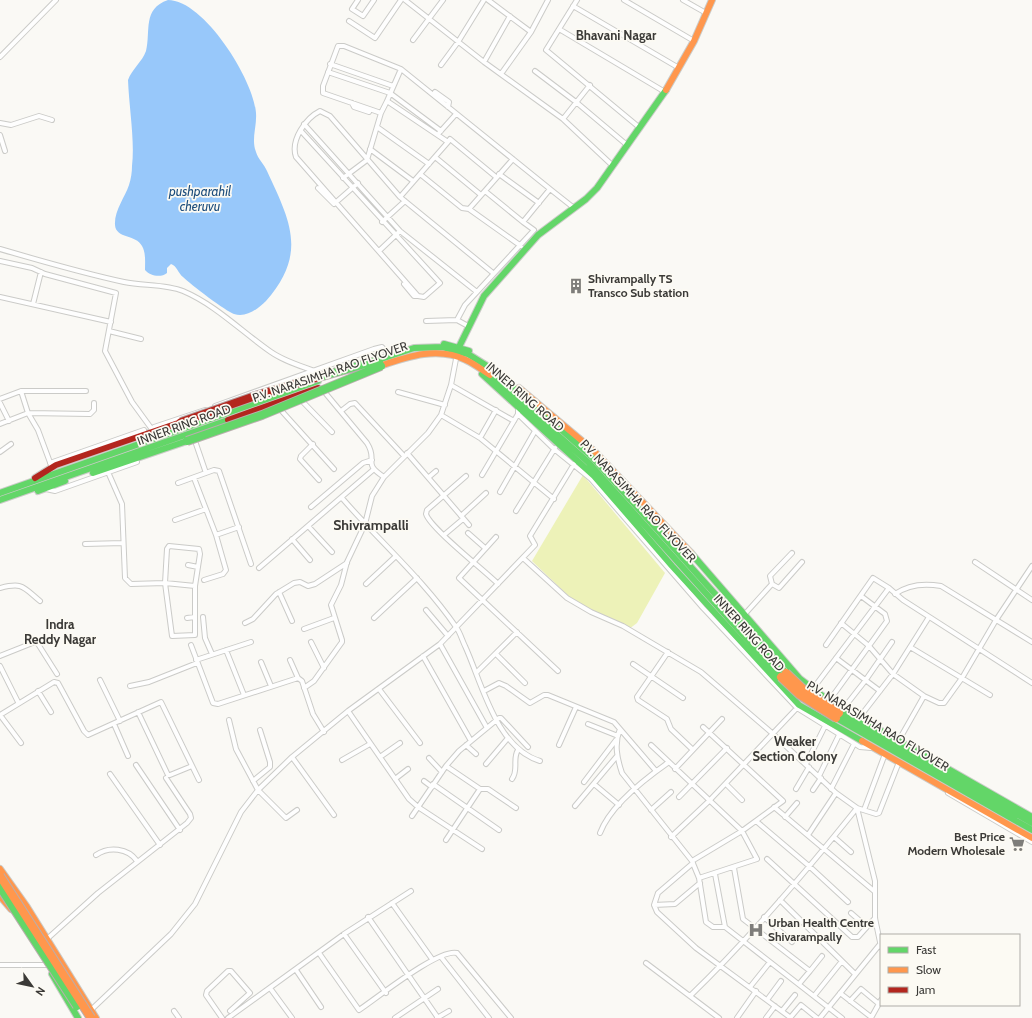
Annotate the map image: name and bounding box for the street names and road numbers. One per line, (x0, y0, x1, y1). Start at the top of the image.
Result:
street label: P.V. NARASIMHA RAO FLYOVER (250, 338, 410, 405)
street label: INNER RING ROAD (483, 359, 568, 435)
street label: INNER RING ROAD (135, 401, 233, 448)
street label: P.V. NARASIMHA RAO FLYOVER (577, 436, 700, 566)
street label: INNER RING ROAD (711, 591, 788, 674)
street label: P.V. NARASIMHA RAO FLYOVER (805, 677, 953, 774)

